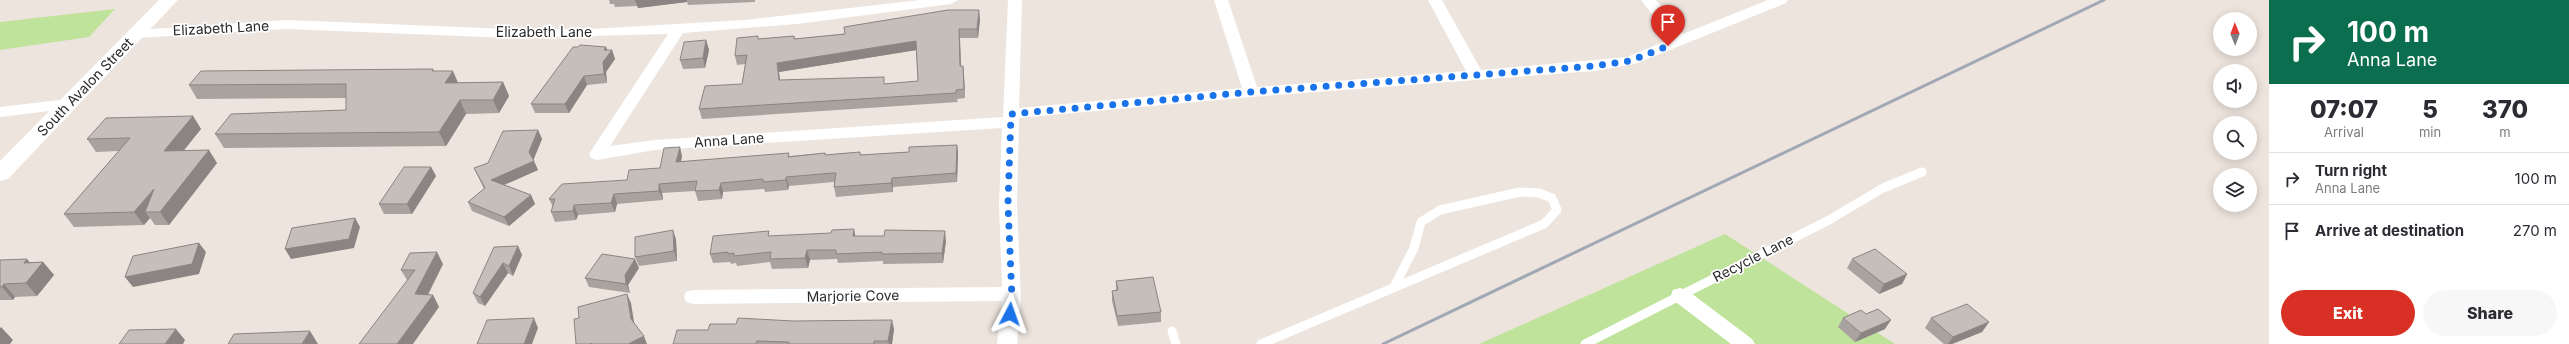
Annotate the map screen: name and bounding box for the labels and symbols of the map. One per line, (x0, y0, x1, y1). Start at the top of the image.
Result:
pin (1651, 5, 1685, 46)
north arrow (2213, 12, 2257, 56)
street label: Elizabeth Lane (172, 16, 270, 39)
street label: Elizabeth Lane (496, 23, 592, 40)
street label: South Avalon Street (33, 34, 136, 139)
street label: Anna Lane (693, 129, 765, 150)
street label: Recycle Lane (1710, 230, 1796, 285)
street label: Marjorie Cove (806, 286, 900, 305)
position arrow (989, 293, 1031, 335)

